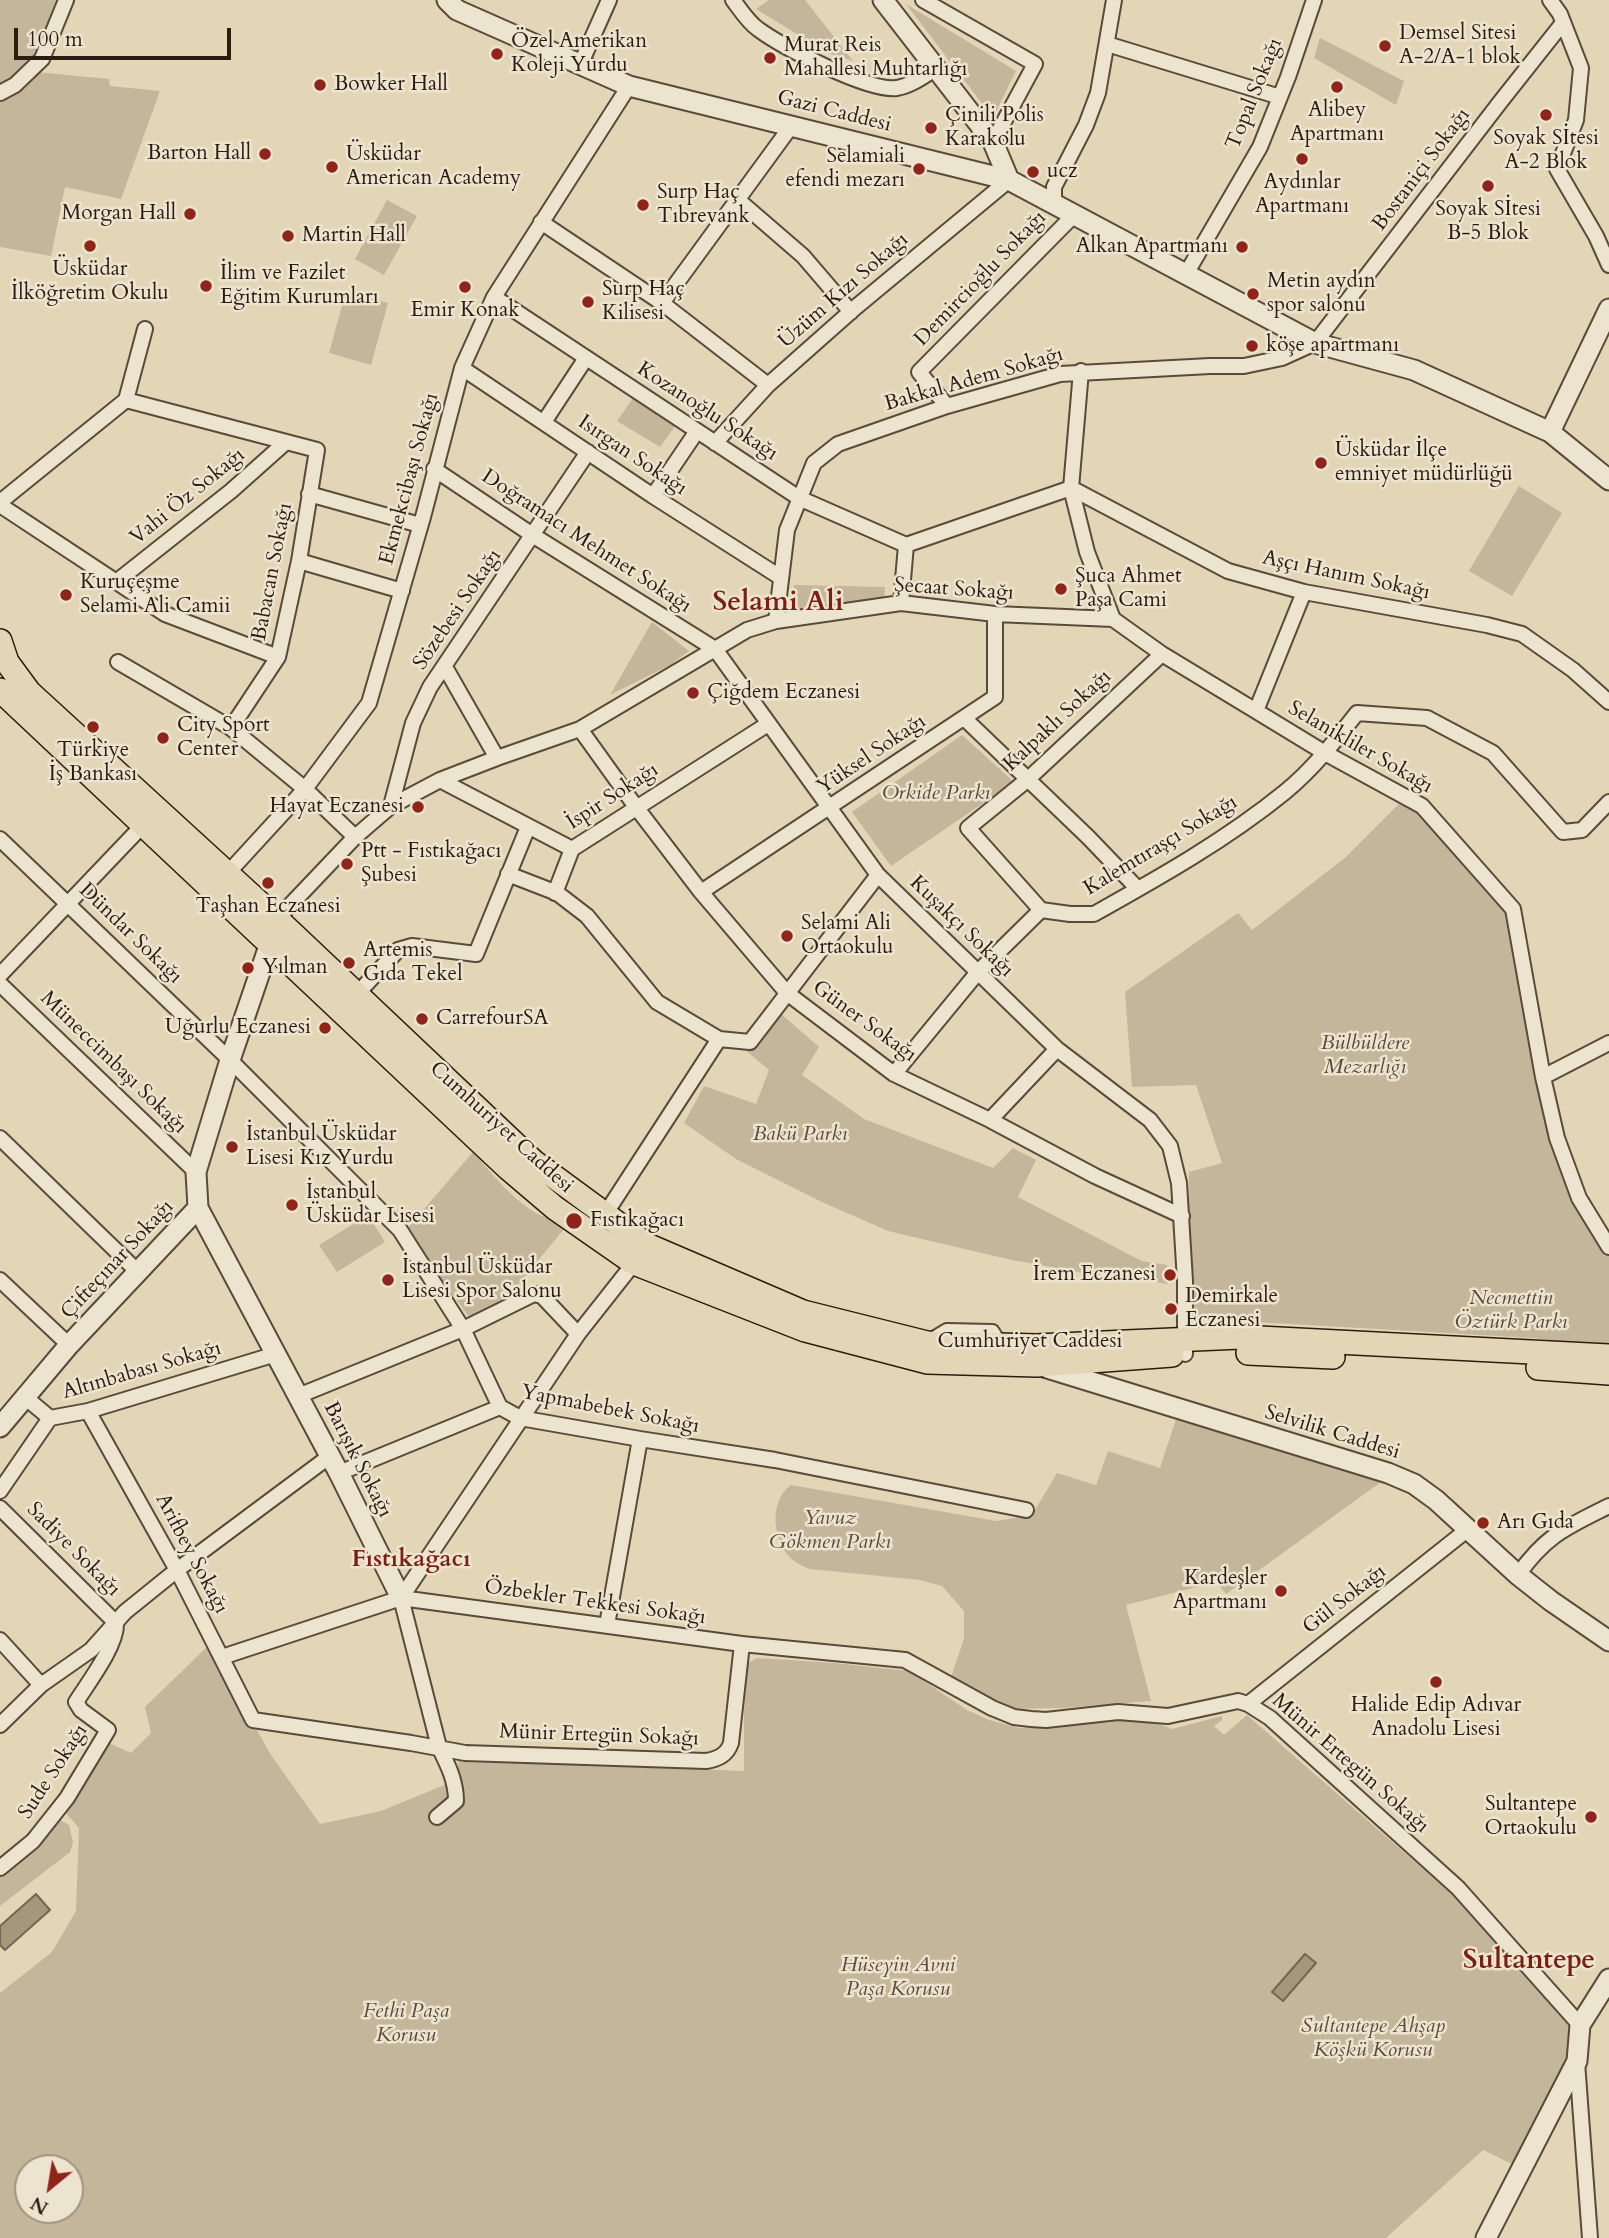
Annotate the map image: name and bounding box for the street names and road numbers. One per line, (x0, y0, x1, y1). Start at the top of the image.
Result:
street label: Topal Sokağı (1221, 35, 1289, 153)
street label: Gazi Caddesi (774, 86, 894, 138)
street label: Bostaniçi Sokağı (1368, 104, 1476, 236)
street label: Demircioğlu Sokağı (910, 206, 1052, 352)
street label: Üzüm Kızı Sokağı (774, 228, 914, 354)
street label: Bakkal Adem Sokağı (882, 342, 1066, 418)
street label: Kozanoğlu Sokağı (632, 357, 782, 467)
street label: Ekmekcibaşı Sokağı (375, 390, 445, 568)
street label: Isırgan Sokağı (573, 410, 691, 502)
street label: Vahi Öz Sokağı (125, 443, 251, 551)
street label: Doğramacı Mehmet Sokağı (476, 465, 696, 619)
street label: Babacan Sokağı (247, 501, 299, 643)
street label: Sözebesi Sokağı (408, 545, 508, 675)
street label: Aşçı Hanım Sokağı (1260, 546, 1432, 606)
street label: Şecaat Sokağı (893, 573, 1015, 607)
street label: Kalpaklı Sokağı (999, 665, 1117, 777)
street label: Selanikliler Sokağı (1283, 696, 1437, 800)
street label: Yüksel Sokağı (813, 709, 931, 801)
street label: İspir Sokağı (562, 758, 664, 836)
street label: Kalemtıraşçı Sokağı (1080, 790, 1242, 902)
street label: Kuşakçı Sokağı (904, 871, 1018, 983)
street label: Dündar Sokağı (73, 878, 187, 990)
street label: Güner Sokağı (807, 976, 921, 1068)
street label: Müneccimbaşı Sokağı (34, 986, 192, 1140)
street label: Cumhuriyet Caddesi (424, 1057, 578, 1199)
street label: Çifteçınar Sokağı (56, 1195, 180, 1325)
street label: Cumhuriyet Caddesi (938, 1329, 1122, 1355)
street label: Altınbabası Sokağı (60, 1336, 224, 1406)
street label: Yapmabebek Sokağı (519, 1380, 701, 1440)
street label: Barışık Sokağı (317, 1398, 397, 1522)
street label: Selvilik Caddesi (1261, 1400, 1403, 1466)
street label: Arifbey Sokağı (149, 1490, 233, 1618)
street label: Sadiye Sokağı (21, 1498, 125, 1602)
street label: Gül Sokağı (1298, 1560, 1392, 1640)
street label: Özbekler Tekkesi Sokağı (483, 1575, 707, 1631)
street label: Münir Ertegün Sokağı (1266, 1689, 1434, 1839)
street label: Sude Sokağı (14, 1720, 94, 1824)
street label: Münir Ertegün Sokağı (499, 1720, 699, 1752)

